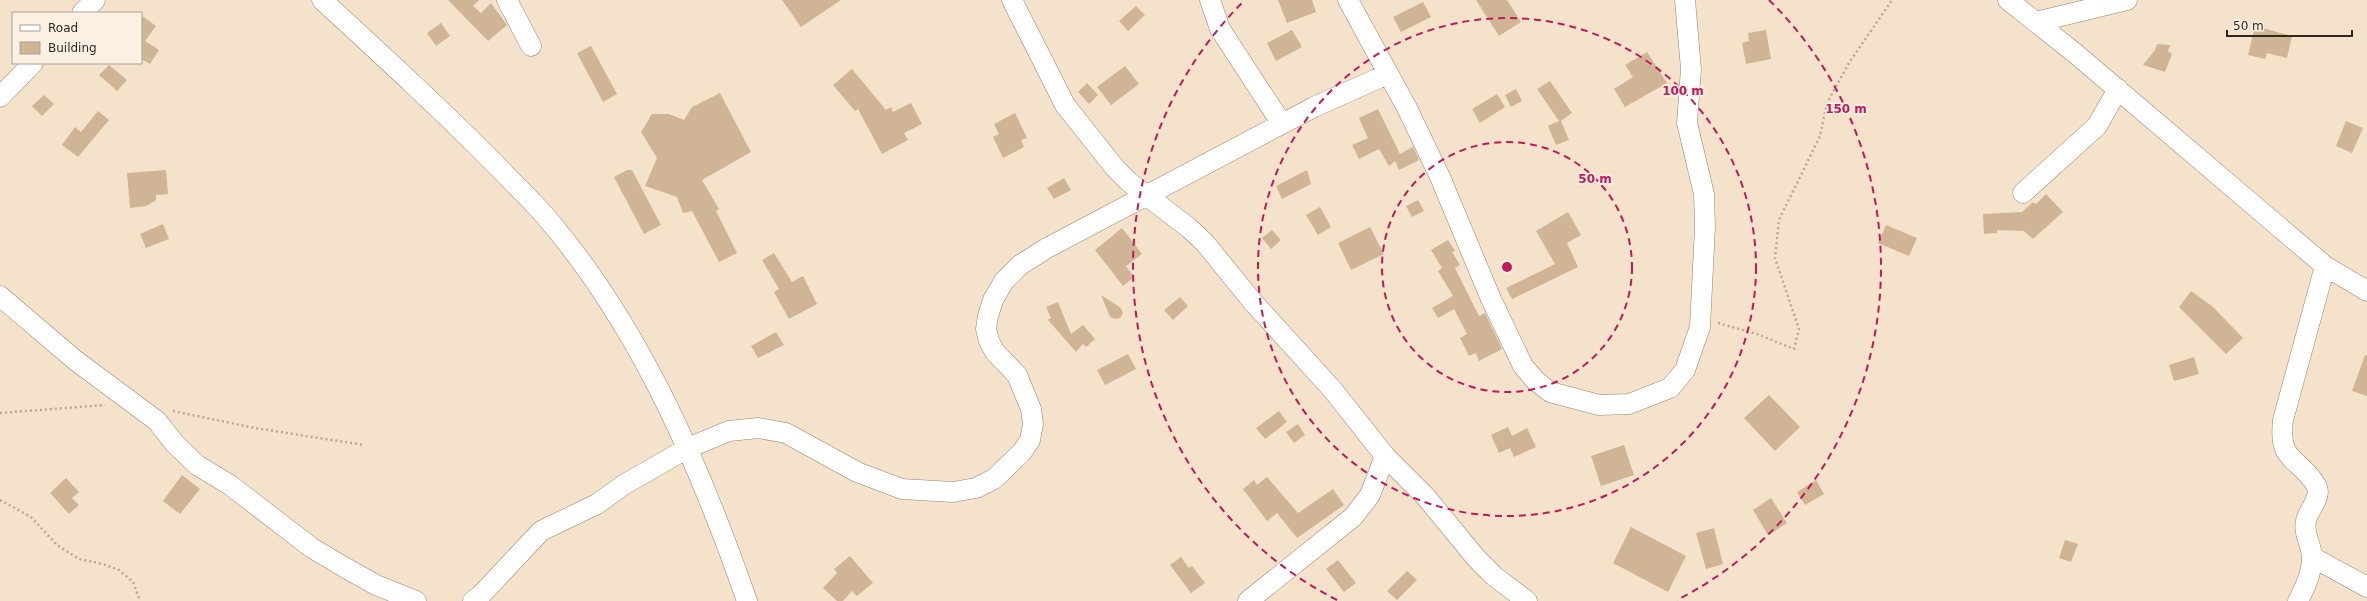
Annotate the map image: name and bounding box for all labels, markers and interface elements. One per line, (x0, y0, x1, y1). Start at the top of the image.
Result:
legend (12, 12, 142, 64)
scale bar (2227, 12, 2352, 38)
text: 50 m (2233, 19, 2264, 33)
text: Road (48, 21, 78, 35)
text: Building (48, 41, 97, 55)
text: 100 m (1662, 84, 1704, 98)
text: 150 m (1825, 102, 1867, 116)
text: 50 m (1578, 172, 1612, 186)
centre of rings (1500, 260, 1514, 274)

